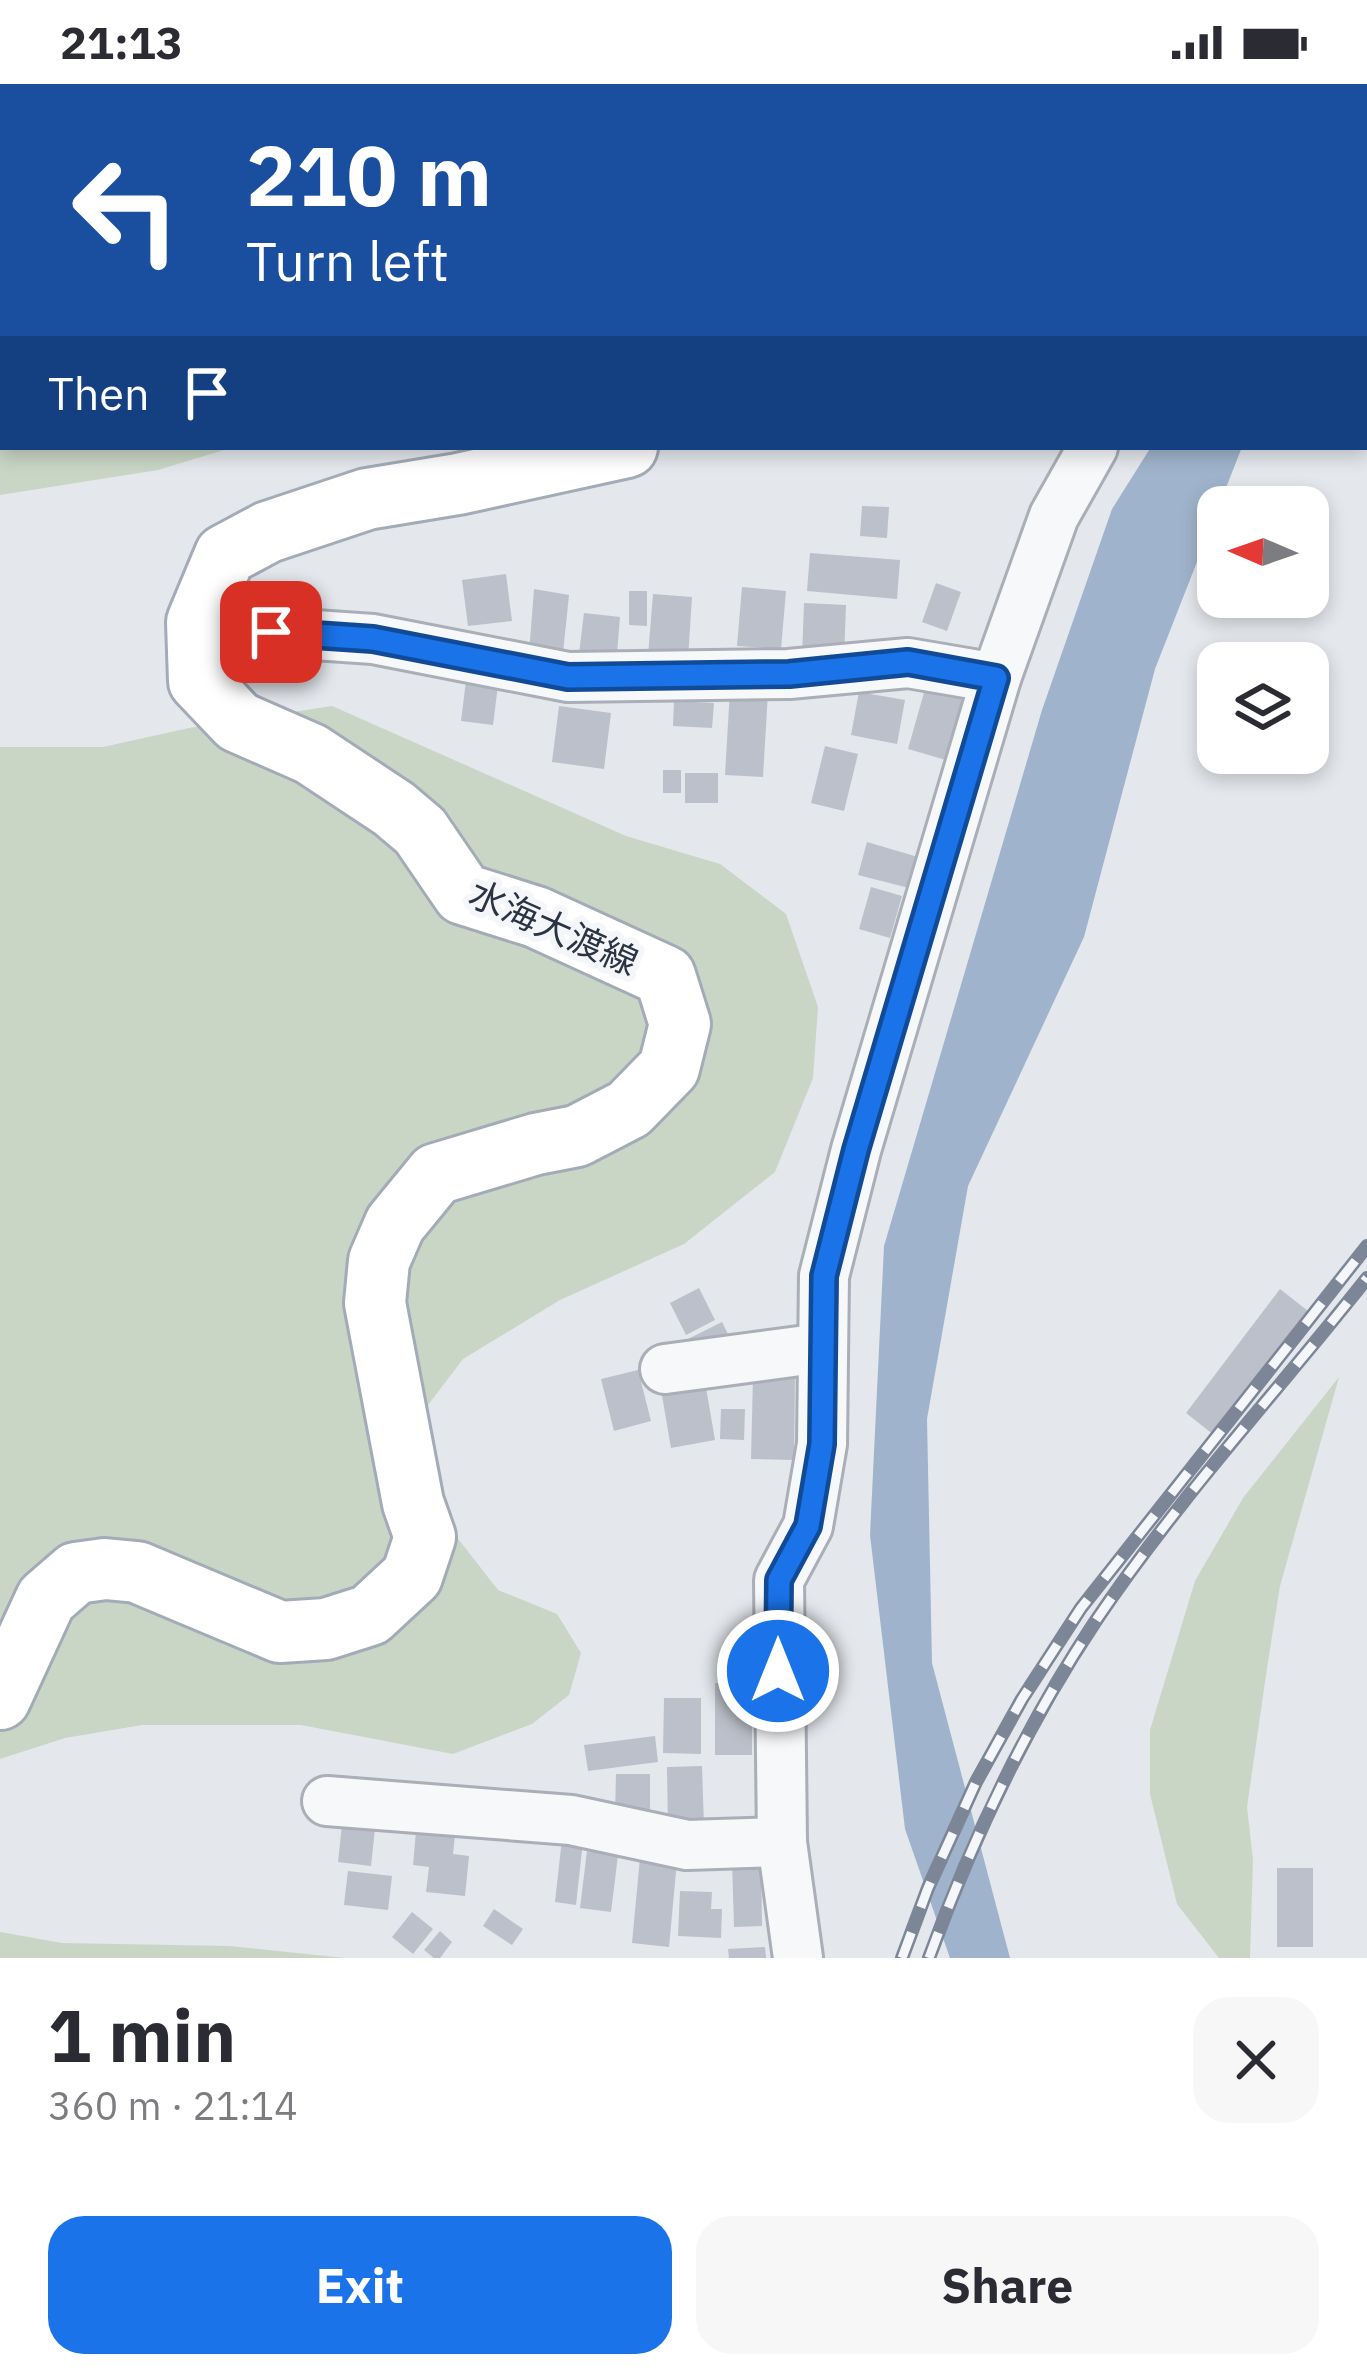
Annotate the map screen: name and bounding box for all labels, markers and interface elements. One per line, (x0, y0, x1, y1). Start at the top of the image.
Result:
text: 21:13 (60, 13, 183, 71)
text: 210 m (246, 120, 492, 229)
icon: left (48, 132, 204, 288)
text: Turn left (246, 226, 449, 296)
icon: arrive (174, 360, 240, 426)
text: Then (48, 364, 150, 422)
north arrow (1197, 486, 1329, 618)
map controls (1197, 486, 1329, 774)
pin (220, 581, 322, 683)
icon: arrive (238, 599, 304, 665)
button: layers (1197, 642, 1329, 774)
street label: 水海大渡線 (462, 869, 646, 985)
position arrow (715, 1608, 841, 1734)
text: 1 min (48, 1988, 236, 2082)
button: close (1193, 1997, 1319, 2123)
text: 360 m · 21:14 (48, 2080, 298, 2131)
button: Exit (48, 2216, 672, 2354)
button: Share (696, 2216, 1319, 2354)

